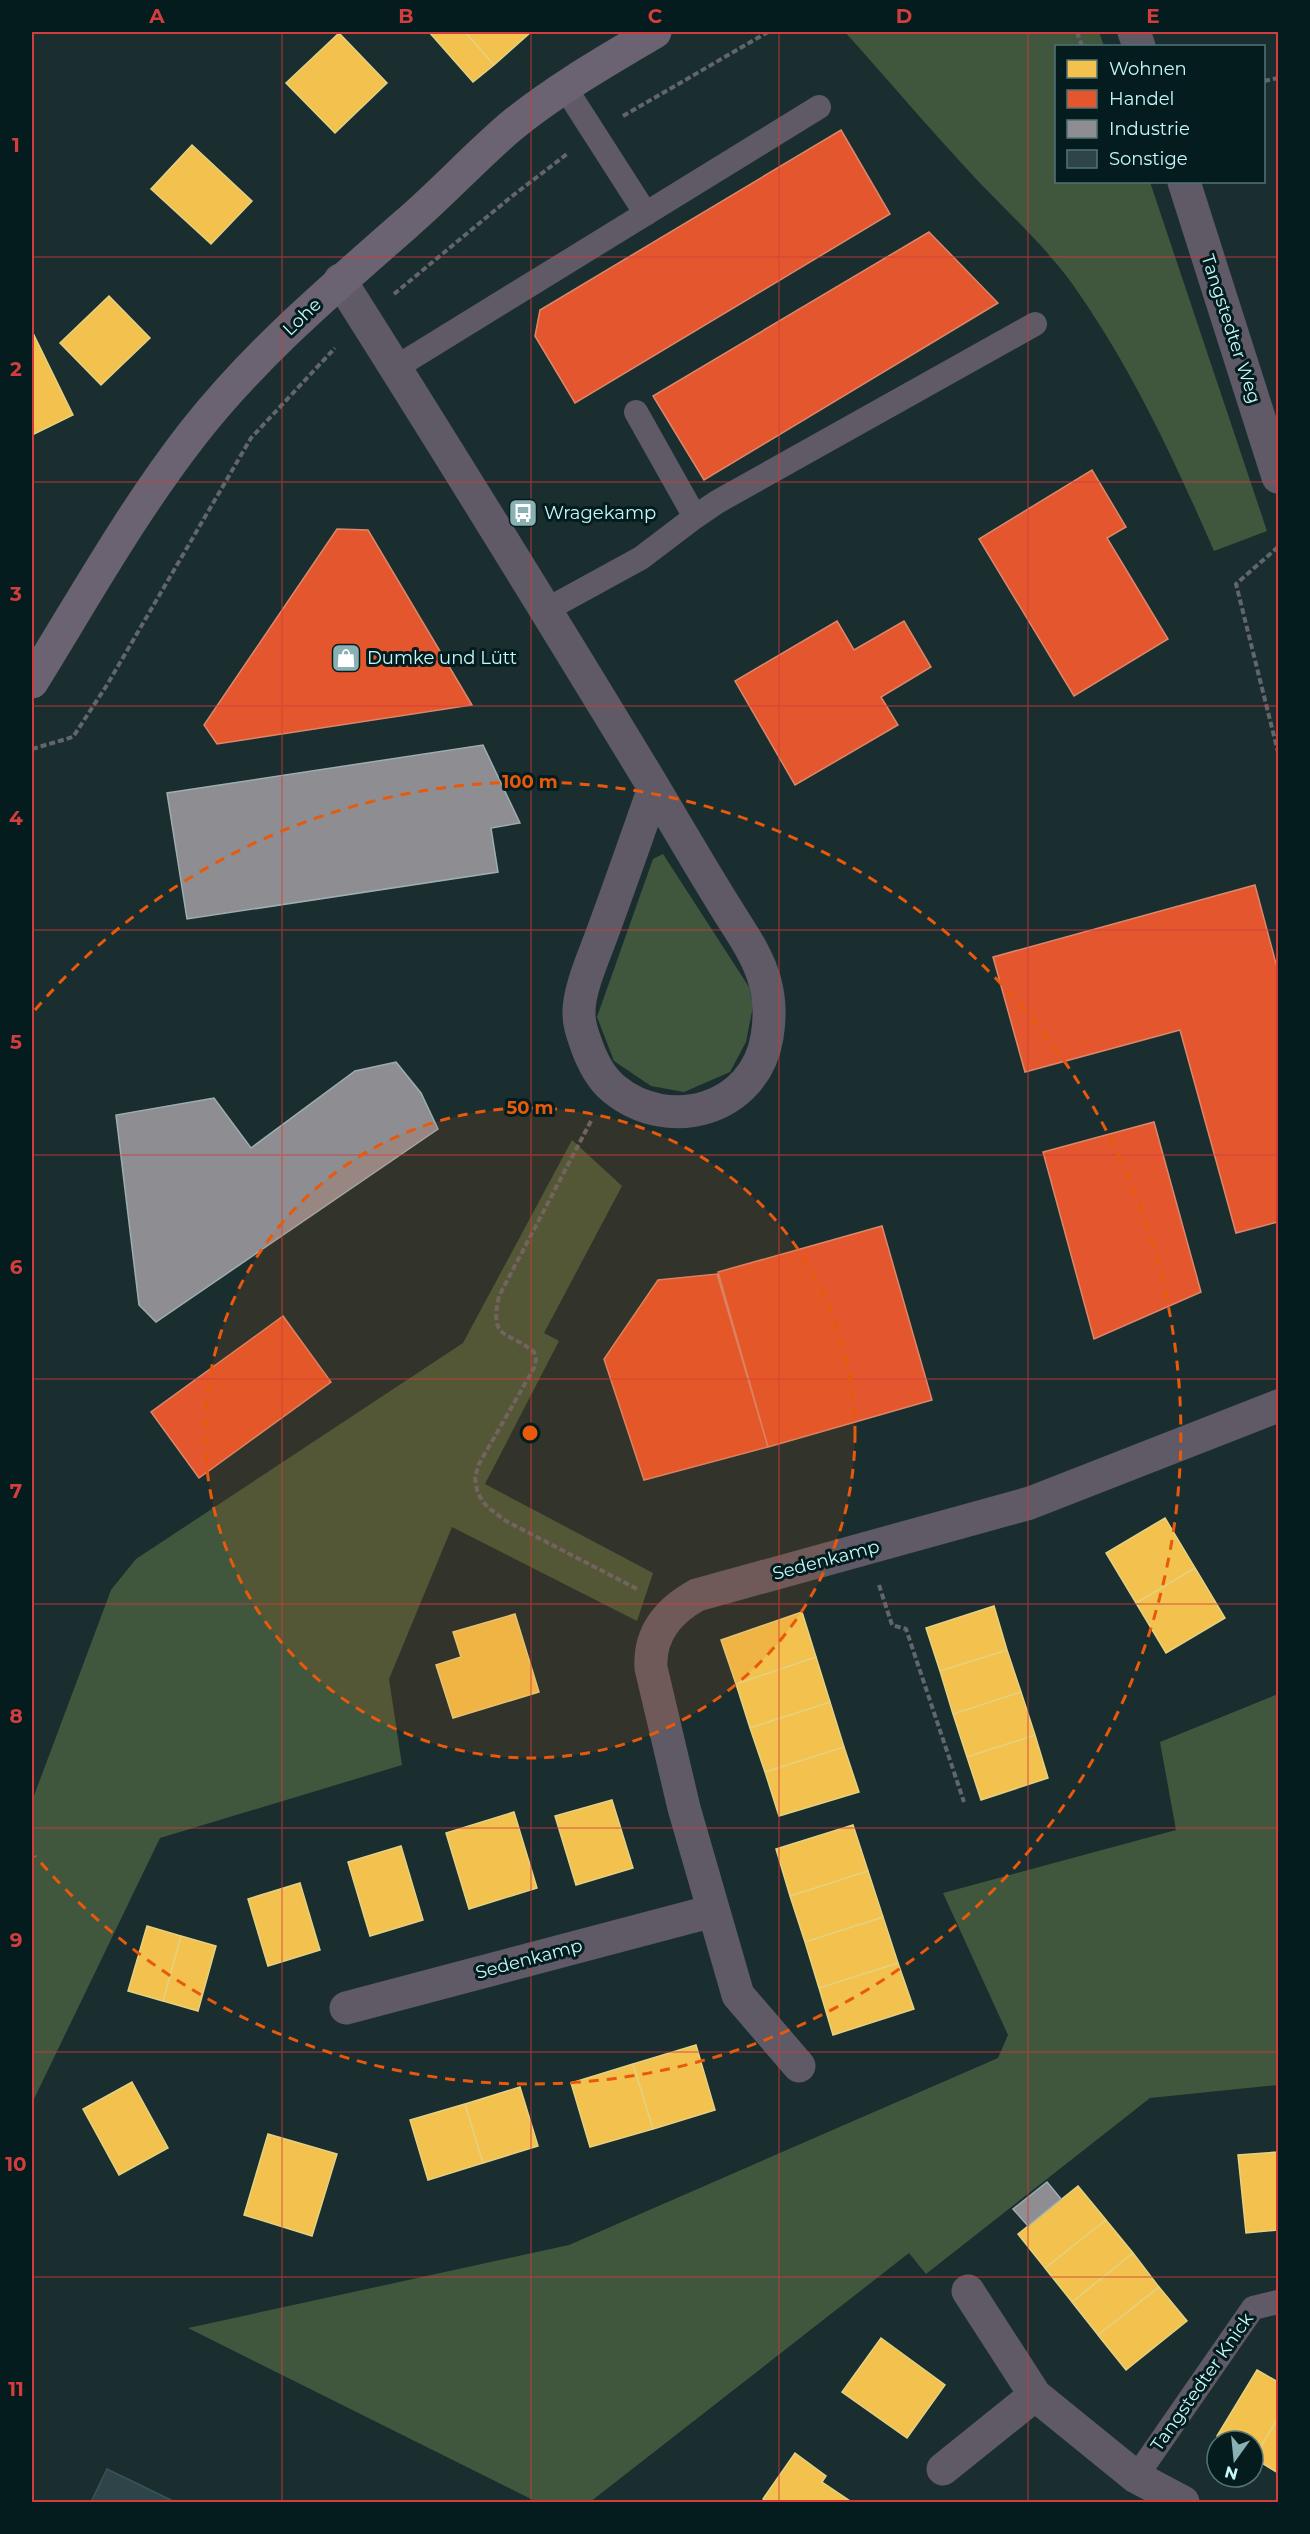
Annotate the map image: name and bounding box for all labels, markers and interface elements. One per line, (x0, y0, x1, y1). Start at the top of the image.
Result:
text: A (148, 4, 165, 28)
text: B (398, 4, 414, 28)
text: C (648, 4, 663, 28)
text: D (896, 4, 912, 28)
text: E (1146, 4, 1160, 28)
legend (1055, 45, 1265, 183)
text: Wohnen (1109, 58, 1187, 80)
text: Handel (1109, 88, 1174, 110)
text: Industrie (1109, 118, 1190, 140)
text: 1 (12, 133, 20, 157)
text: Sonstige (1109, 148, 1188, 170)
street label: Tangstedter Weg (1196, 252, 1266, 406)
street label: Lohe (278, 293, 326, 340)
text: 2 (10, 357, 22, 381)
bus stop icon: Wragekamp (507, 497, 539, 529)
place label: Wragekamp (544, 502, 656, 524)
text: 3 (9, 582, 22, 606)
shop icon: Dumke und Lütt (330, 642, 362, 674)
place label: Dumke und Lütt (367, 647, 517, 669)
text: 100 m (502, 771, 558, 793)
text: 4 (9, 806, 23, 830)
text: 5 (10, 1030, 22, 1054)
text: 50 m (507, 1097, 553, 1119)
text: 6 (10, 1255, 23, 1279)
centre of rings (520, 1423, 540, 1443)
text: 7 (10, 1479, 22, 1503)
street label: Sedenkamp (770, 1535, 882, 1585)
text: 8 (9, 1704, 23, 1728)
text: 9 (10, 1928, 22, 1952)
street label: Sedenkamp (473, 1934, 585, 1984)
text: 10 (5, 2152, 27, 2176)
street label: Tangstedter Knick (1146, 2308, 1258, 2455)
text: 11 (8, 2377, 24, 2401)
north arrow (1205, 2429, 1265, 2489)
text: N (1223, 2462, 1240, 2484)

